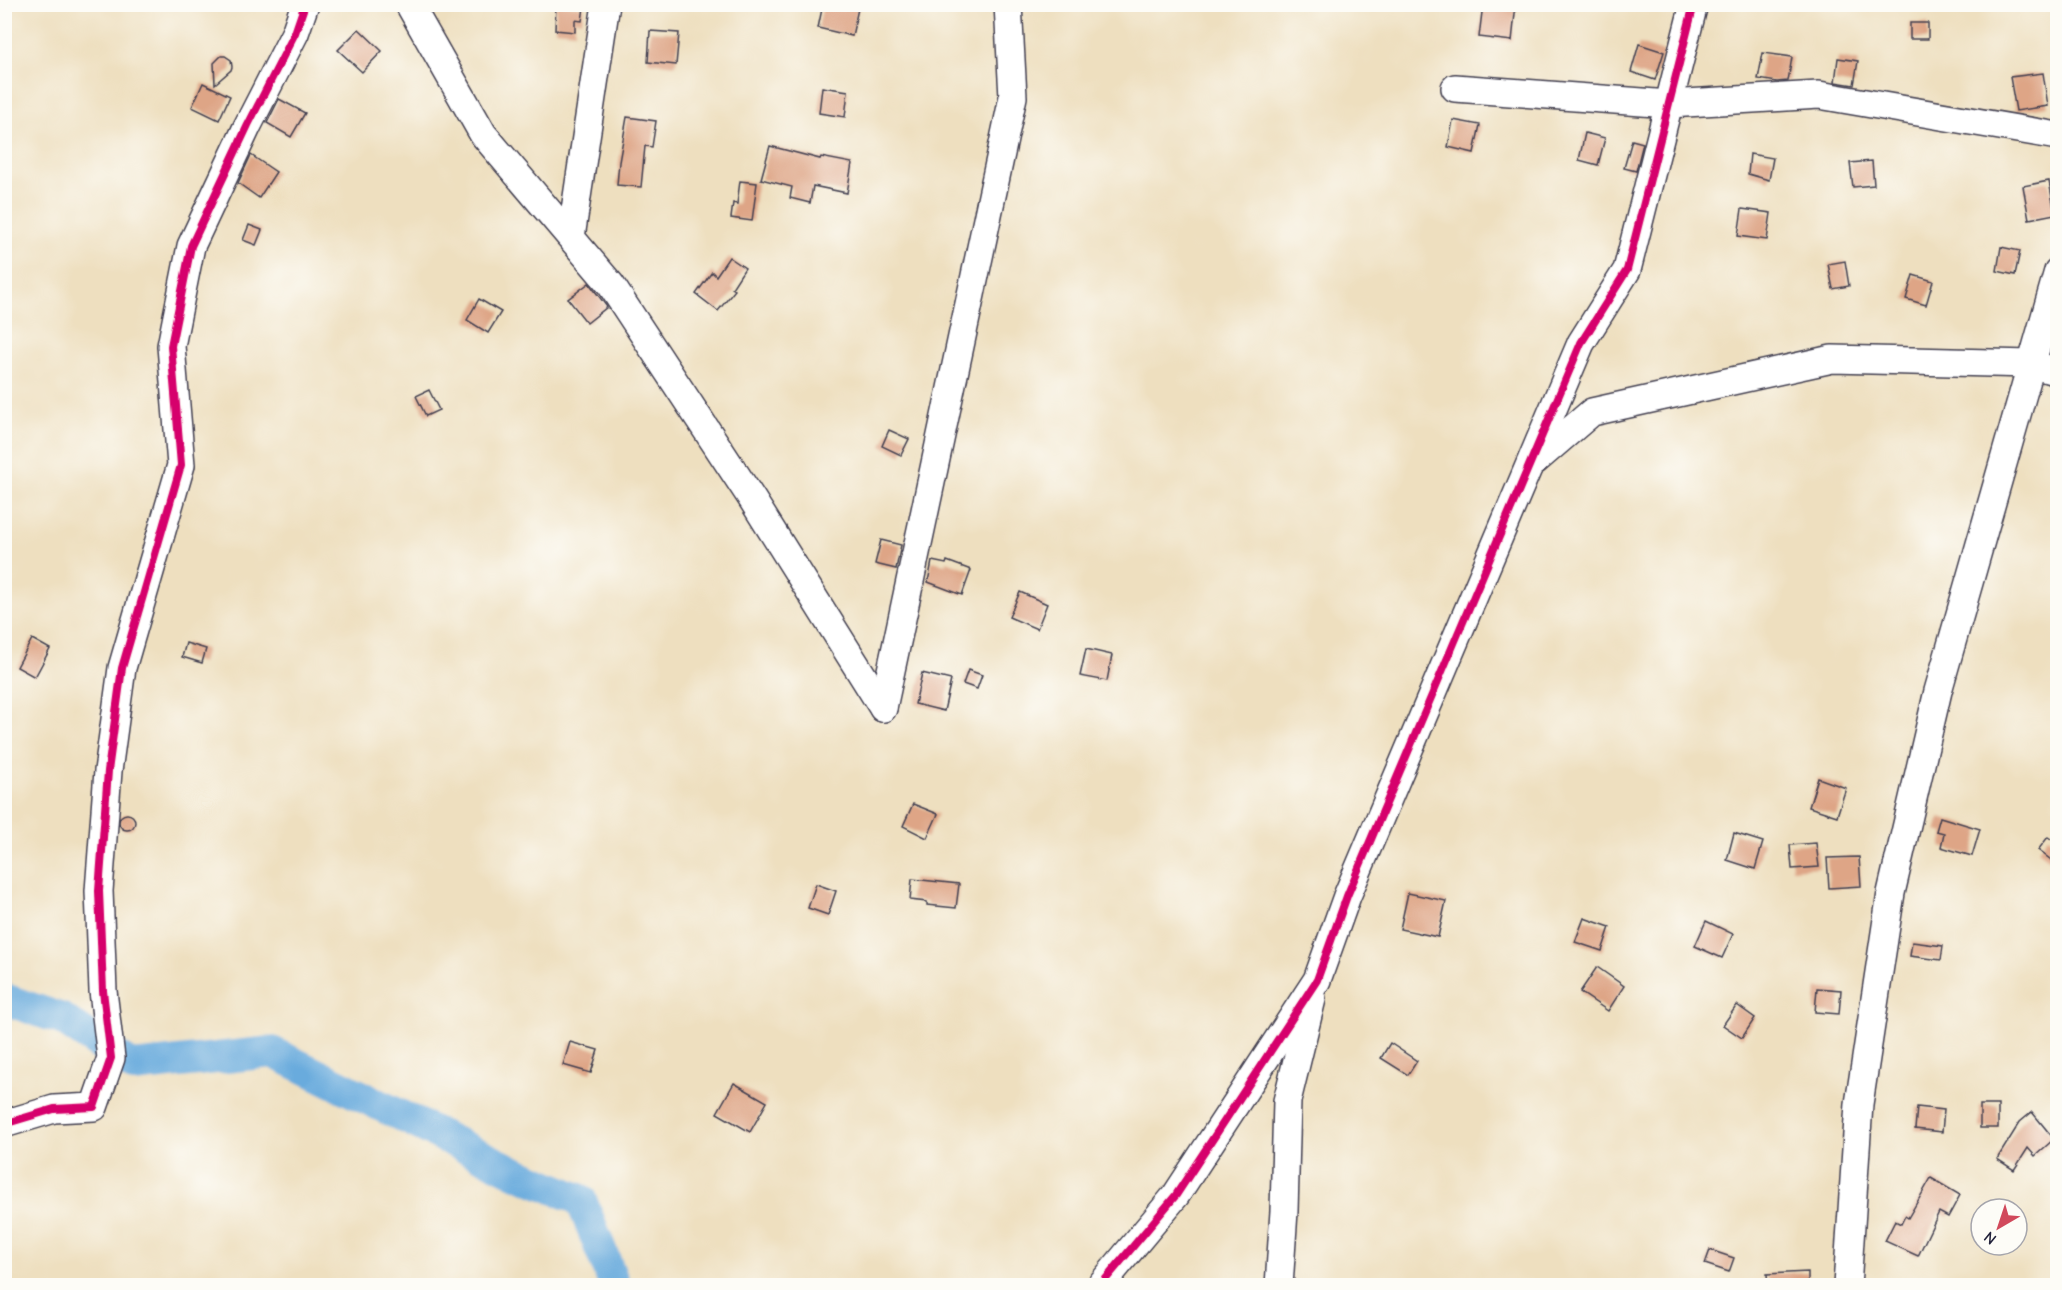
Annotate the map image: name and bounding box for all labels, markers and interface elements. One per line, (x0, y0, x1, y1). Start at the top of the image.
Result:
north arrow (1969, 1197, 2029, 1257)
text: N (1980, 1228, 2000, 1248)

